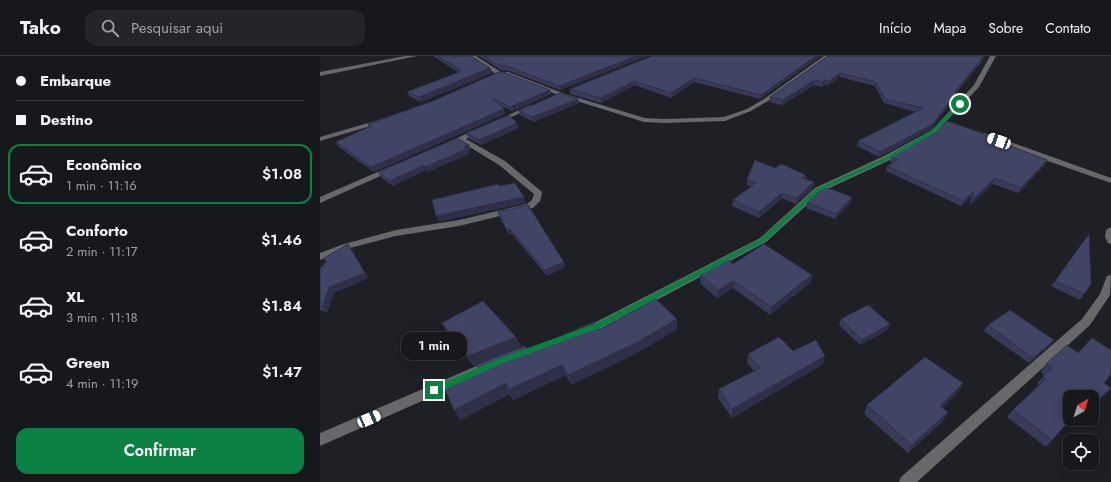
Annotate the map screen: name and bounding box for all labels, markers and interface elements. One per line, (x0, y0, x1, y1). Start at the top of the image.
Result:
search box (85, 10, 365, 46)
text: Tako (20, 14, 61, 41)
icon: search (99, 17, 121, 39)
text: Pesquisar aqui (131, 17, 223, 39)
text: Início (879, 18, 911, 38)
text: Mapa (933, 18, 966, 38)
text: Sobre (988, 18, 1023, 38)
text: Contato (1045, 18, 1091, 38)
text: Embarque (40, 70, 111, 92)
route start (951, 95, 969, 113)
text: Destino (40, 109, 93, 131)
car (986, 131, 1012, 151)
text: Econômico (66, 154, 141, 176)
icon: car (18, 156, 54, 192)
text: $1.08 (262, 163, 302, 185)
text: 1 min · 11:16 (66, 176, 137, 195)
text: Conforto (66, 220, 128, 242)
icon: car (18, 222, 54, 258)
text: $1.46 (261, 229, 302, 251)
text: 2 min · 11:17 (66, 242, 138, 261)
text: XL (66, 286, 84, 308)
icon: car (18, 288, 54, 324)
text: $1.84 (262, 295, 302, 317)
text: 3 min · 11:18 (66, 308, 138, 327)
callout: 1 min (401, 332, 467, 360)
text: 1 min (418, 336, 450, 355)
text: Green (66, 352, 110, 374)
icon: car (18, 354, 54, 390)
text: $1.47 (262, 361, 302, 383)
text: 4 min · 11:19 (66, 374, 138, 393)
route end (425, 381, 443, 399)
north arrow (1063, 390, 1099, 426)
map controls (1063, 390, 1099, 470)
car (356, 409, 382, 429)
button: Confirmar (16, 428, 304, 474)
button: locate (1063, 434, 1099, 470)

